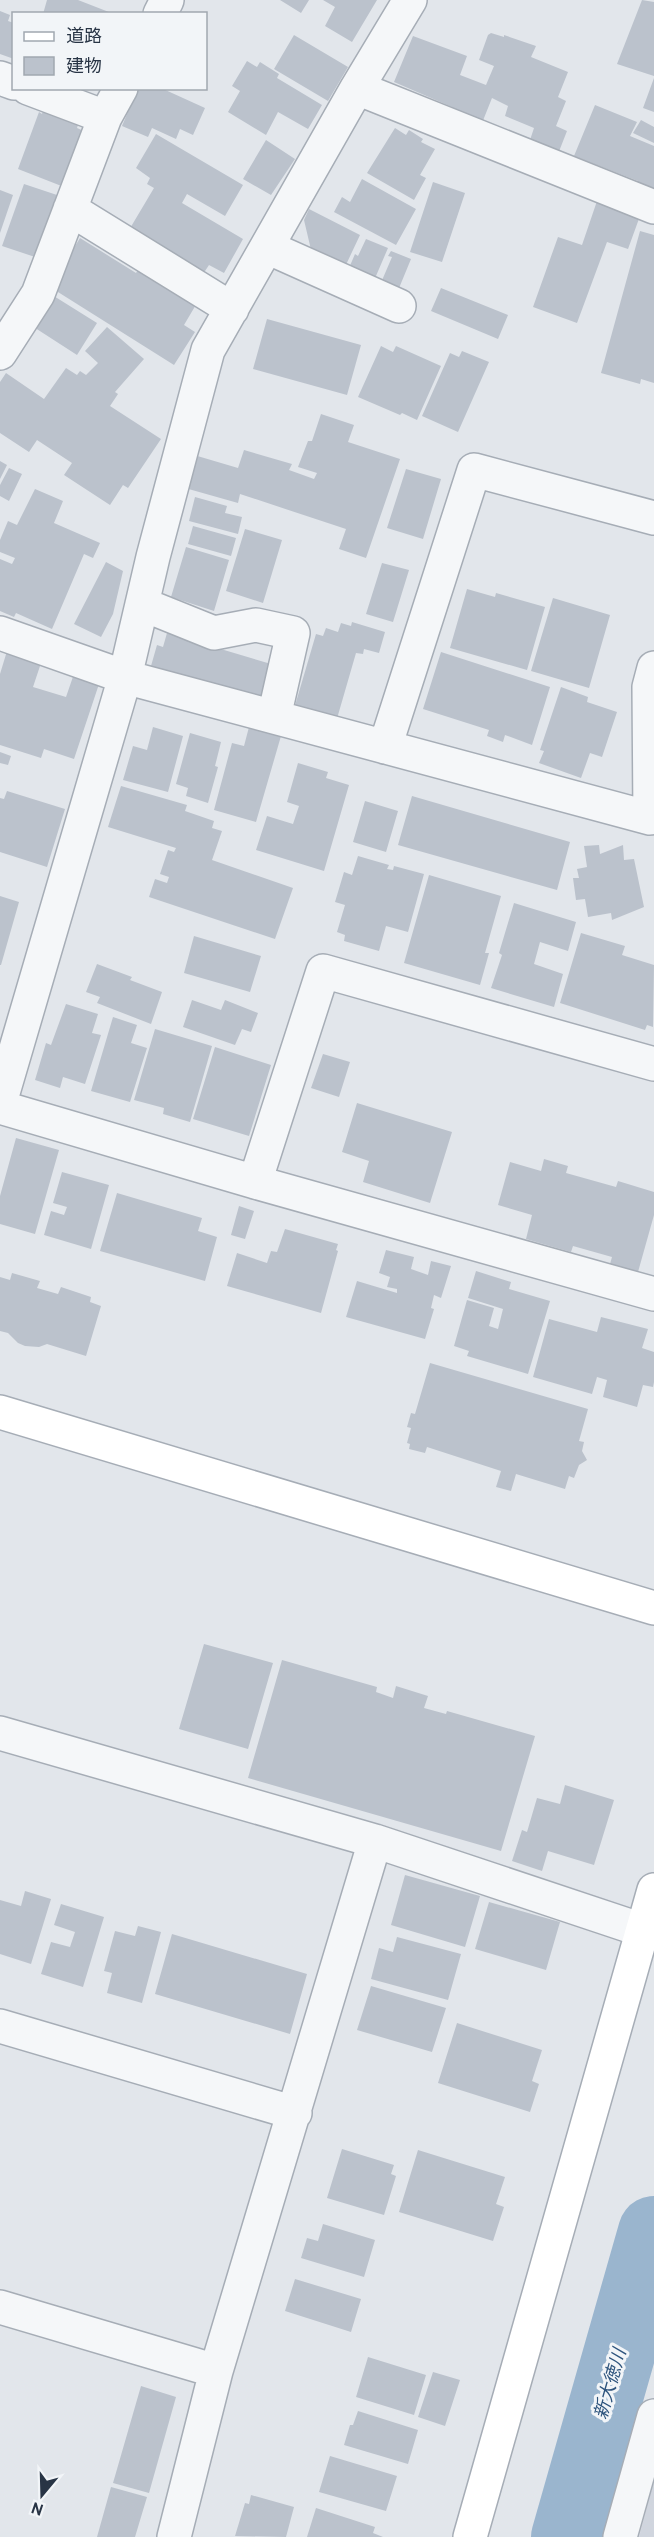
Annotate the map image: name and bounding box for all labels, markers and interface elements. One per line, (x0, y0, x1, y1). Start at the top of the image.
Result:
legend (12, 12, 207, 90)
text: 道路 (66, 26, 102, 49)
text: 建物 (66, 56, 102, 79)
water label: 新大徳川 (590, 2345, 633, 2422)
north arrow (12, 2465, 72, 2525)
text: N (29, 2496, 46, 2519)

